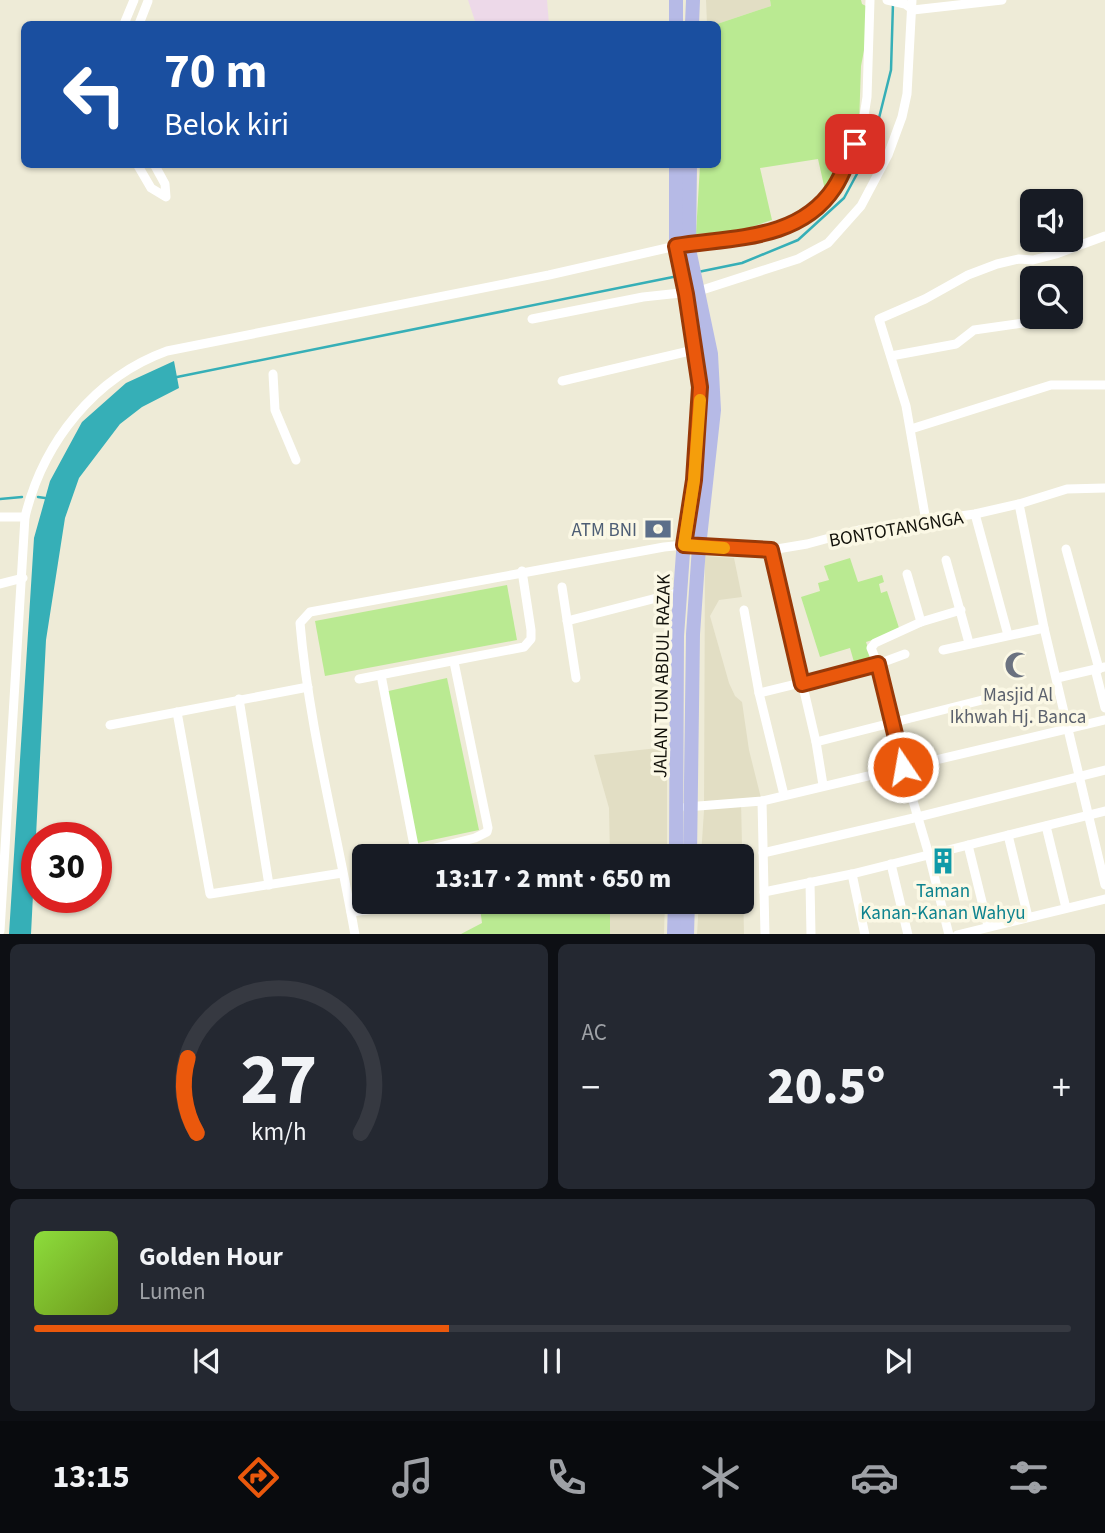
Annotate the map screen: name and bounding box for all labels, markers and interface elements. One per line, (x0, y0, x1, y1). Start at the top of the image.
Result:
text: 70 m (164, 37, 268, 107)
icon: left (49, 49, 140, 140)
text: Belok kiri (164, 102, 289, 148)
pin (825, 114, 885, 174)
icon: arrive (836, 125, 874, 163)
map controls (1020, 189, 1083, 329)
button: sound (1020, 189, 1083, 252)
button: search (1020, 266, 1083, 329)
street label: BONTOTANGNGA (827, 504, 966, 555)
bank icon: ATM BNI (643, 514, 673, 544)
place label: ATM BNI (571, 517, 637, 544)
street label: JALAN TUN ABDUL RAZAK (647, 574, 678, 778)
mosque icon: Masjid Al Ikhwah Hj. Banca (1003, 650, 1033, 680)
place label: Masjid Al Ikhwah Hj. Banca (950, 682, 1086, 731)
position arrow (866, 730, 940, 804)
speed limit sign: 30 (21, 822, 112, 913)
building icon: Taman Kanan-Kanan Wahyu (928, 846, 958, 876)
text: 13:17 · 2 mnt · 650 m (435, 860, 671, 897)
place label: Taman Kanan-Kanan Wahyu (860, 878, 1026, 927)
text: AC (582, 1016, 607, 1049)
text: 27 (240, 1028, 317, 1132)
text: 20.5° (767, 1050, 886, 1124)
text: − (582, 1061, 600, 1115)
text: + (1052, 1061, 1071, 1115)
text: km/h (251, 1113, 307, 1149)
text: Golden Hour (139, 1238, 283, 1275)
text: Lumen (139, 1275, 206, 1308)
icon: previous (188, 1342, 226, 1380)
icon: pause (533, 1342, 571, 1380)
icon: next (879, 1342, 917, 1380)
icon: directions (234, 1453, 283, 1502)
icon: music (388, 1453, 437, 1502)
icon: phone (542, 1453, 591, 1502)
icon: climate (696, 1453, 745, 1502)
icon: car (850, 1453, 899, 1502)
icon: filters (1004, 1453, 1053, 1502)
text: 13:15 (52, 1454, 130, 1500)

